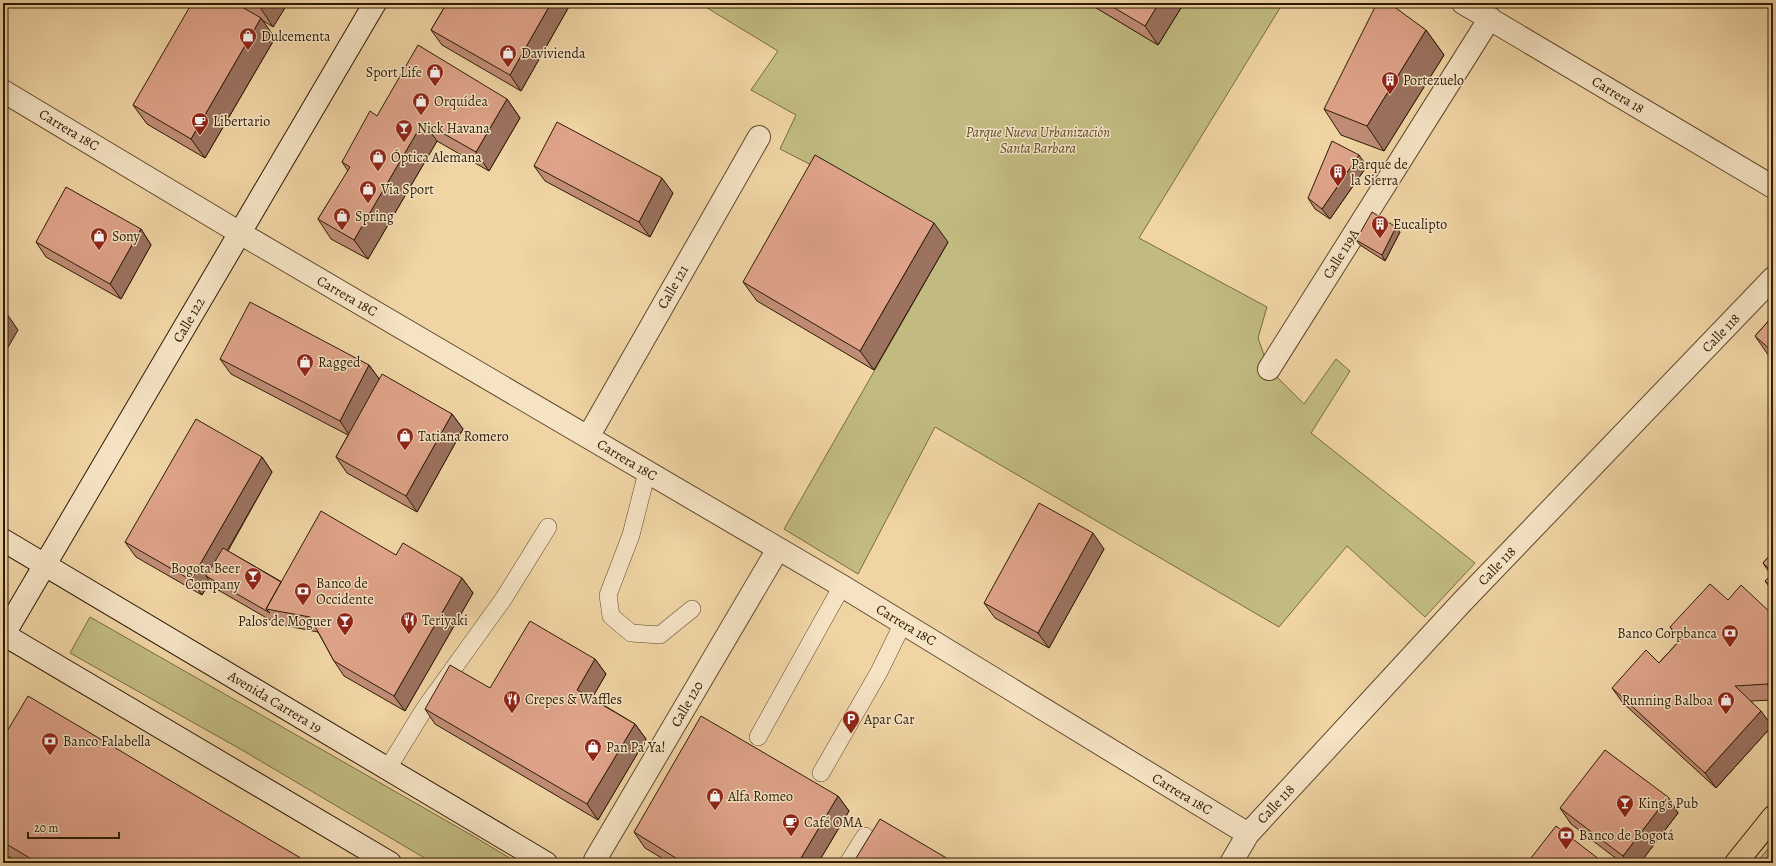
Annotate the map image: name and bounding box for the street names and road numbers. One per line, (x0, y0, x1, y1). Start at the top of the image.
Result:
street label: Carrera 18 (1588, 72, 1648, 118)
street label: Carrera 18C (35, 105, 103, 156)
street label: Calle 119A (1318, 225, 1364, 282)
street label: Calle 121 (653, 262, 693, 312)
street label: Carrera 18C (313, 271, 381, 321)
street label: Calle 122 (168, 294, 210, 346)
street label: Calle 118 (1698, 309, 1744, 357)
street label: Carrera 18C (593, 435, 661, 486)
street label: Calle 118 (1474, 542, 1520, 590)
street label: Carrera 18C (872, 600, 940, 651)
street label: Avenida Carrera 19 (224, 666, 326, 738)
street label: Calle 120 (666, 678, 708, 730)
street label: Carrera 18C (1148, 769, 1216, 820)
street label: Calle 118 (1253, 780, 1299, 828)

